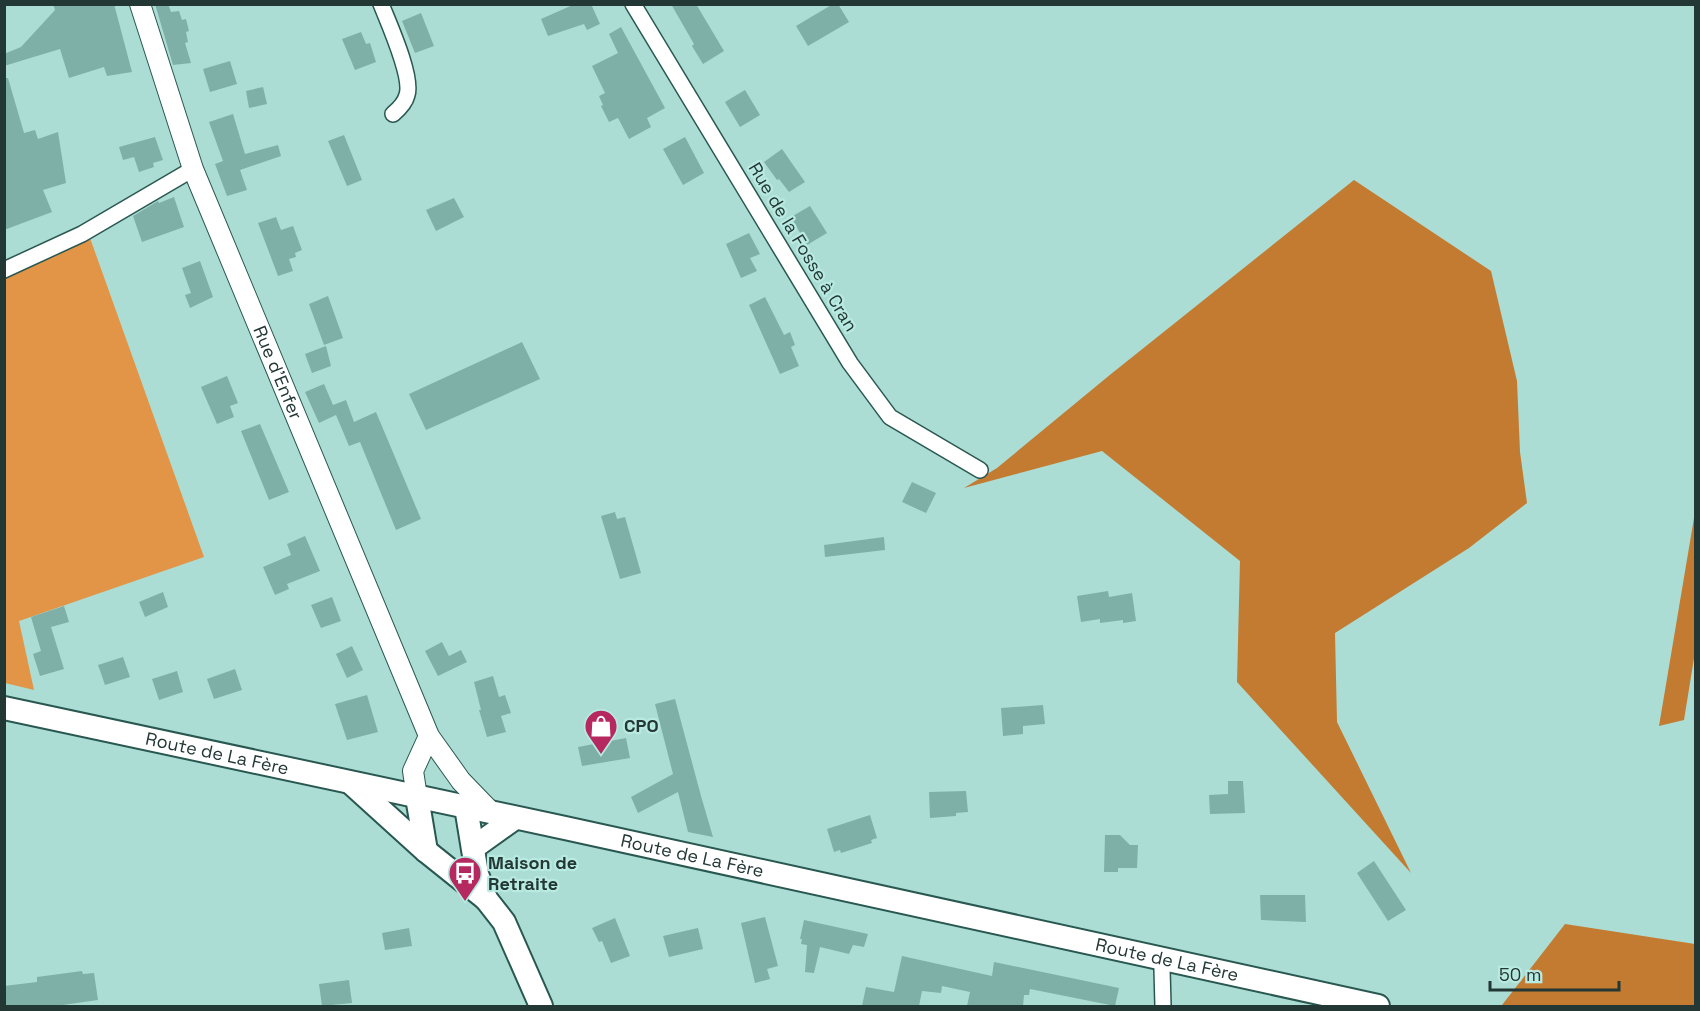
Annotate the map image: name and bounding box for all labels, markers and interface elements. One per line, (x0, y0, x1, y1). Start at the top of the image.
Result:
street label: Rue de la Fosse à Cran (744, 158, 863, 336)
street label: Rue d'Enfer (248, 322, 308, 423)
shop icon: CPO (583, 708, 619, 755)
place label: CPO (624, 714, 659, 737)
street label: Route de La Fère (144, 727, 291, 780)
street label: Route de La Fère (619, 829, 766, 882)
place label: Maison de Retraite (488, 851, 577, 895)
bus stop icon: Maison de Retraite (447, 855, 483, 902)
street label: Route de La Fère (1093, 932, 1241, 986)
scale bar (1490, 954, 1619, 992)
text: 50 m (1499, 963, 1541, 986)

